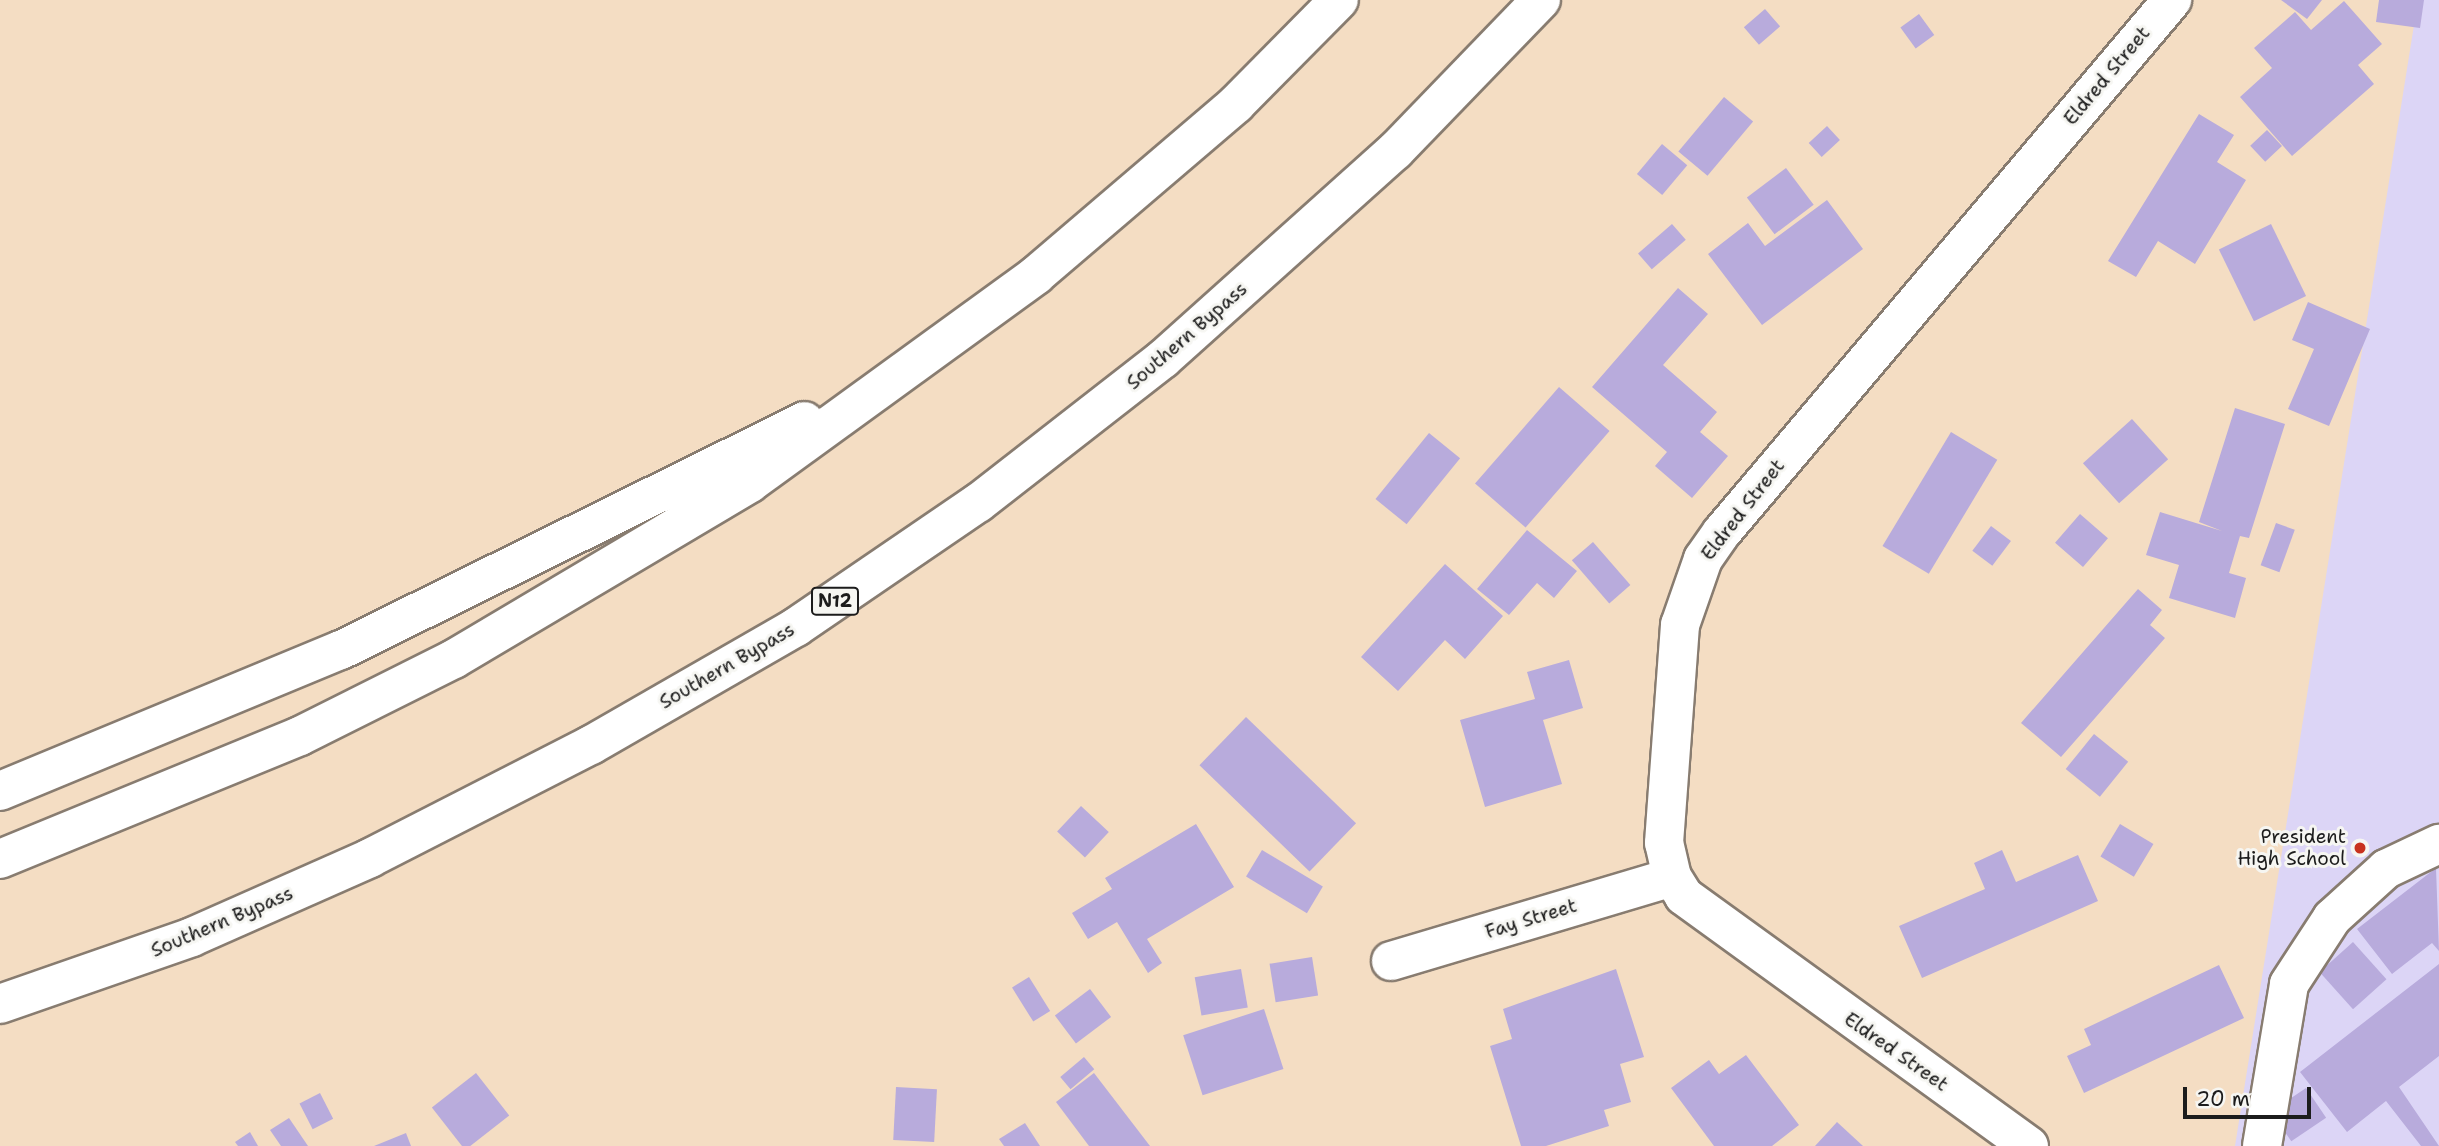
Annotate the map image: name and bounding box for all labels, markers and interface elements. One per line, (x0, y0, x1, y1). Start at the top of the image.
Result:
street label: Eldred Street (2059, 22, 2155, 130)
street label: Southern Bypass (1122, 277, 1252, 395)
street label: Eldred Street (1697, 455, 1789, 565)
road number: N12 (810, 586, 860, 616)
street label: Southern Bypass (655, 618, 799, 714)
place label: President High School (2237, 826, 2346, 870)
marker: President High School (2352, 840, 2368, 856)
street label: Southern Bypass (148, 882, 296, 962)
street label: Fay Street (1482, 894, 1580, 944)
street label: Eldred Street (1840, 1008, 1952, 1096)
scale bar (2187, 1072, 2315, 1116)
text: 20 m (2196, 1085, 2250, 1113)

